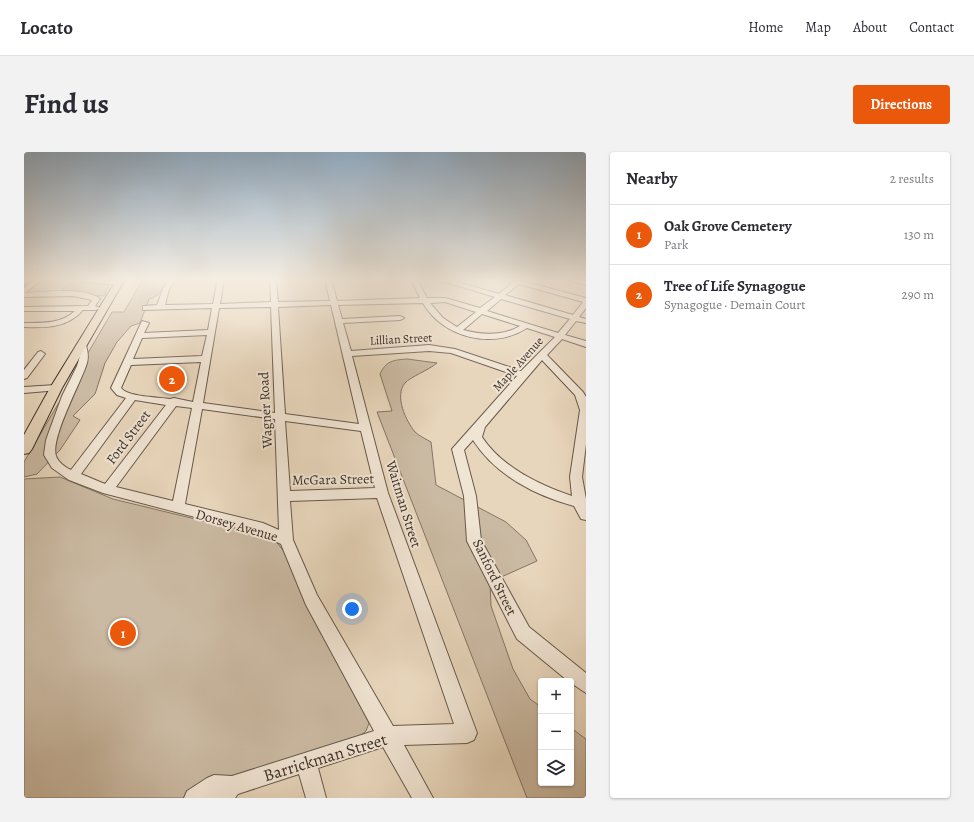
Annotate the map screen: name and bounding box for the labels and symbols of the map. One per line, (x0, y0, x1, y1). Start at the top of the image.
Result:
street label: Lillian Street (369, 329, 433, 349)
street label: Maple Avenue (489, 333, 547, 395)
pin: 2 (159, 364, 185, 394)
street label: Wagner Road (254, 371, 277, 450)
street label: Ford Street (102, 406, 155, 468)
street label: Waitman Street (381, 457, 426, 550)
street label: McGara Street (292, 469, 375, 490)
street label: Dorsey Avenue (193, 505, 280, 546)
street label: Sanford Street (468, 536, 521, 619)
your location (342, 599, 362, 619)
pin: 1 (110, 618, 136, 648)
street label: Barrickman Street (261, 728, 390, 787)

